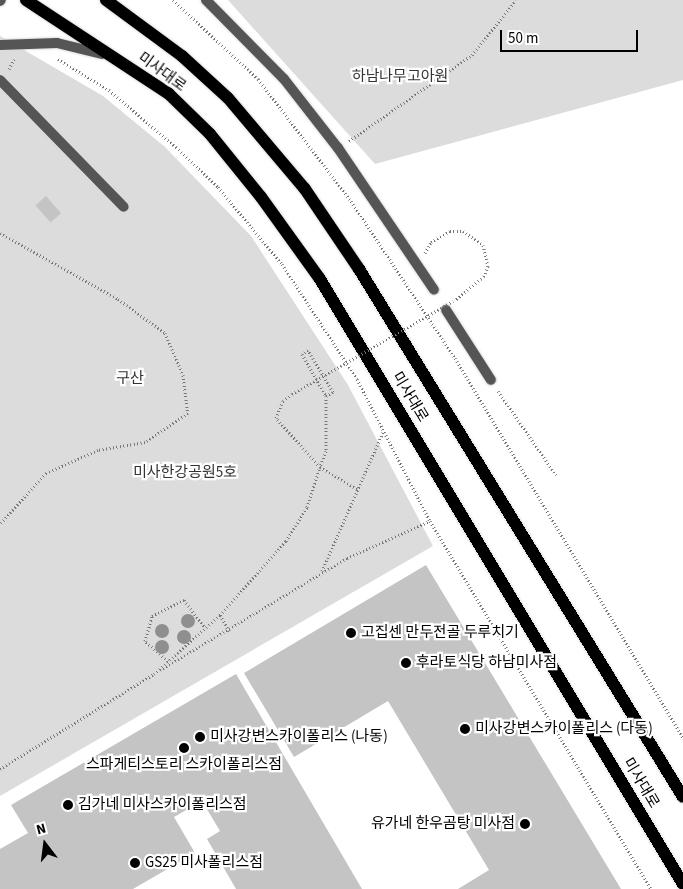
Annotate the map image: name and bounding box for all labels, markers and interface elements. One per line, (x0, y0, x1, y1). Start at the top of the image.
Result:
scale bar (503, 20, 640, 52)
text: 50 m (508, 28, 538, 49)
street label: 미사대로 (134, 48, 190, 96)
park label: 하남나무고아원 (352, 68, 448, 86)
street label: 미사대로 (388, 369, 432, 425)
park label: 구산 (116, 370, 144, 388)
park label: 미사한강공원5호 (133, 464, 237, 482)
place label: 고집센 만두전골 두루치기 (361, 624, 519, 642)
marker: 고집센 만두전골 두루치기 (345, 627, 357, 639)
place label: 후라토식당 하남미사점 (416, 654, 557, 672)
marker: 후라토식당 하남미사점 (400, 657, 412, 669)
place label: 미사강변스카이폴리스 (다동) (475, 720, 653, 738)
marker: 미사강변스카이폴리스 (다동) (459, 723, 471, 735)
place label: 미사강변스카이폴리스 (나동) (210, 728, 388, 746)
marker: 미사강변스카이폴리스 (나동) (194, 731, 206, 743)
marker: 스파게티스토리 스카이폴리스점 (178, 742, 190, 754)
street label: 미사대로 (619, 755, 663, 811)
place label: 스파게티스토리 스카이폴리스점 (86, 756, 282, 774)
place label: 김가네 미사스카이폴리스점 (78, 796, 247, 814)
marker: 김가네 미사스카이폴리스점 (62, 799, 74, 811)
place label: 유가네 한우곰탕 미사점 (371, 815, 515, 833)
marker: 유가네 한우곰탕 미사점 (519, 818, 531, 830)
north arrow (20, 819, 70, 869)
text: N (34, 819, 48, 840)
place label: GS25 미사폴리스점 (145, 854, 263, 872)
marker: GS25 미사폴리스점 (129, 857, 141, 869)

